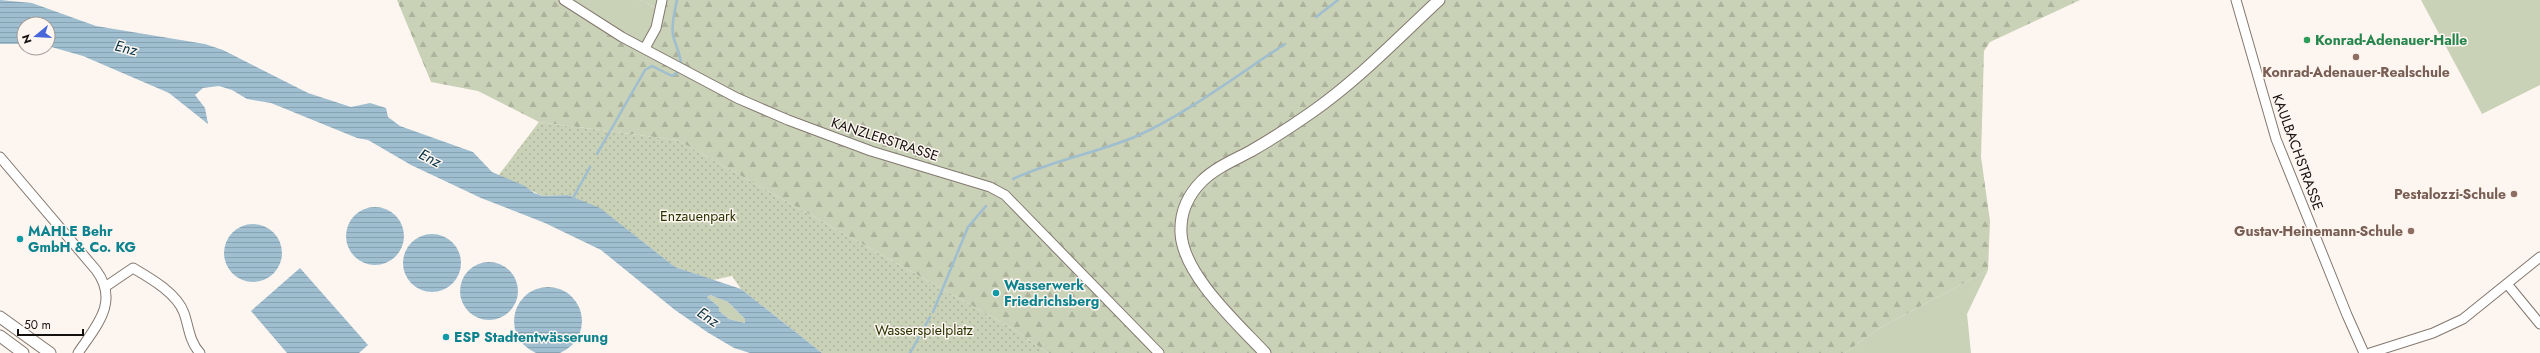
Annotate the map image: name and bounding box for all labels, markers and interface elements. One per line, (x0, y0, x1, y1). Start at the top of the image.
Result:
north arrow (16, 16, 56, 56)
place label: Konrad-Adenauer-Halle (2315, 30, 2467, 50)
text: N (18, 32, 35, 46)
water label: Enz (113, 35, 141, 62)
marker: Konrad-Adenauer-Halle (2302, 35, 2312, 45)
marker: Konrad-Adenauer-Realschule (2351, 52, 2361, 62)
place label: Konrad-Adenauer-Realschule (2262, 62, 2450, 82)
street label: KAULBACHSTRASSE (2268, 91, 2328, 213)
street label: KANZLERSTRASSE (829, 112, 941, 166)
water label: Enz (415, 143, 446, 173)
place label: Pestalozzi-Schule (2394, 184, 2506, 204)
marker: Pestalozzi-Schule (2509, 189, 2519, 199)
park label: Enzauenpark (660, 206, 737, 226)
place label: MAHLE Behr GmbH & Co. KG (28, 221, 136, 257)
place label: Gustav-Heinemann-Schule (2234, 221, 2403, 241)
marker: Gustav-Heinemann-Schule (2406, 226, 2416, 236)
marker: MAHLE Behr GmbH & Co. KG (15, 234, 25, 244)
place label: Wasserwerk Friedrichsberg (1004, 275, 1099, 311)
marker: Wasserwerk Friedrichsberg (991, 288, 1001, 298)
water label: Enz (693, 302, 724, 333)
scale bar (18, 311, 83, 337)
text: 50 m (24, 316, 51, 334)
park label: Wasserspielplatz (875, 320, 974, 340)
place label: ESP Stadtentwässerung (454, 327, 608, 347)
marker: ESP Stadtentwässerung (441, 332, 451, 342)

